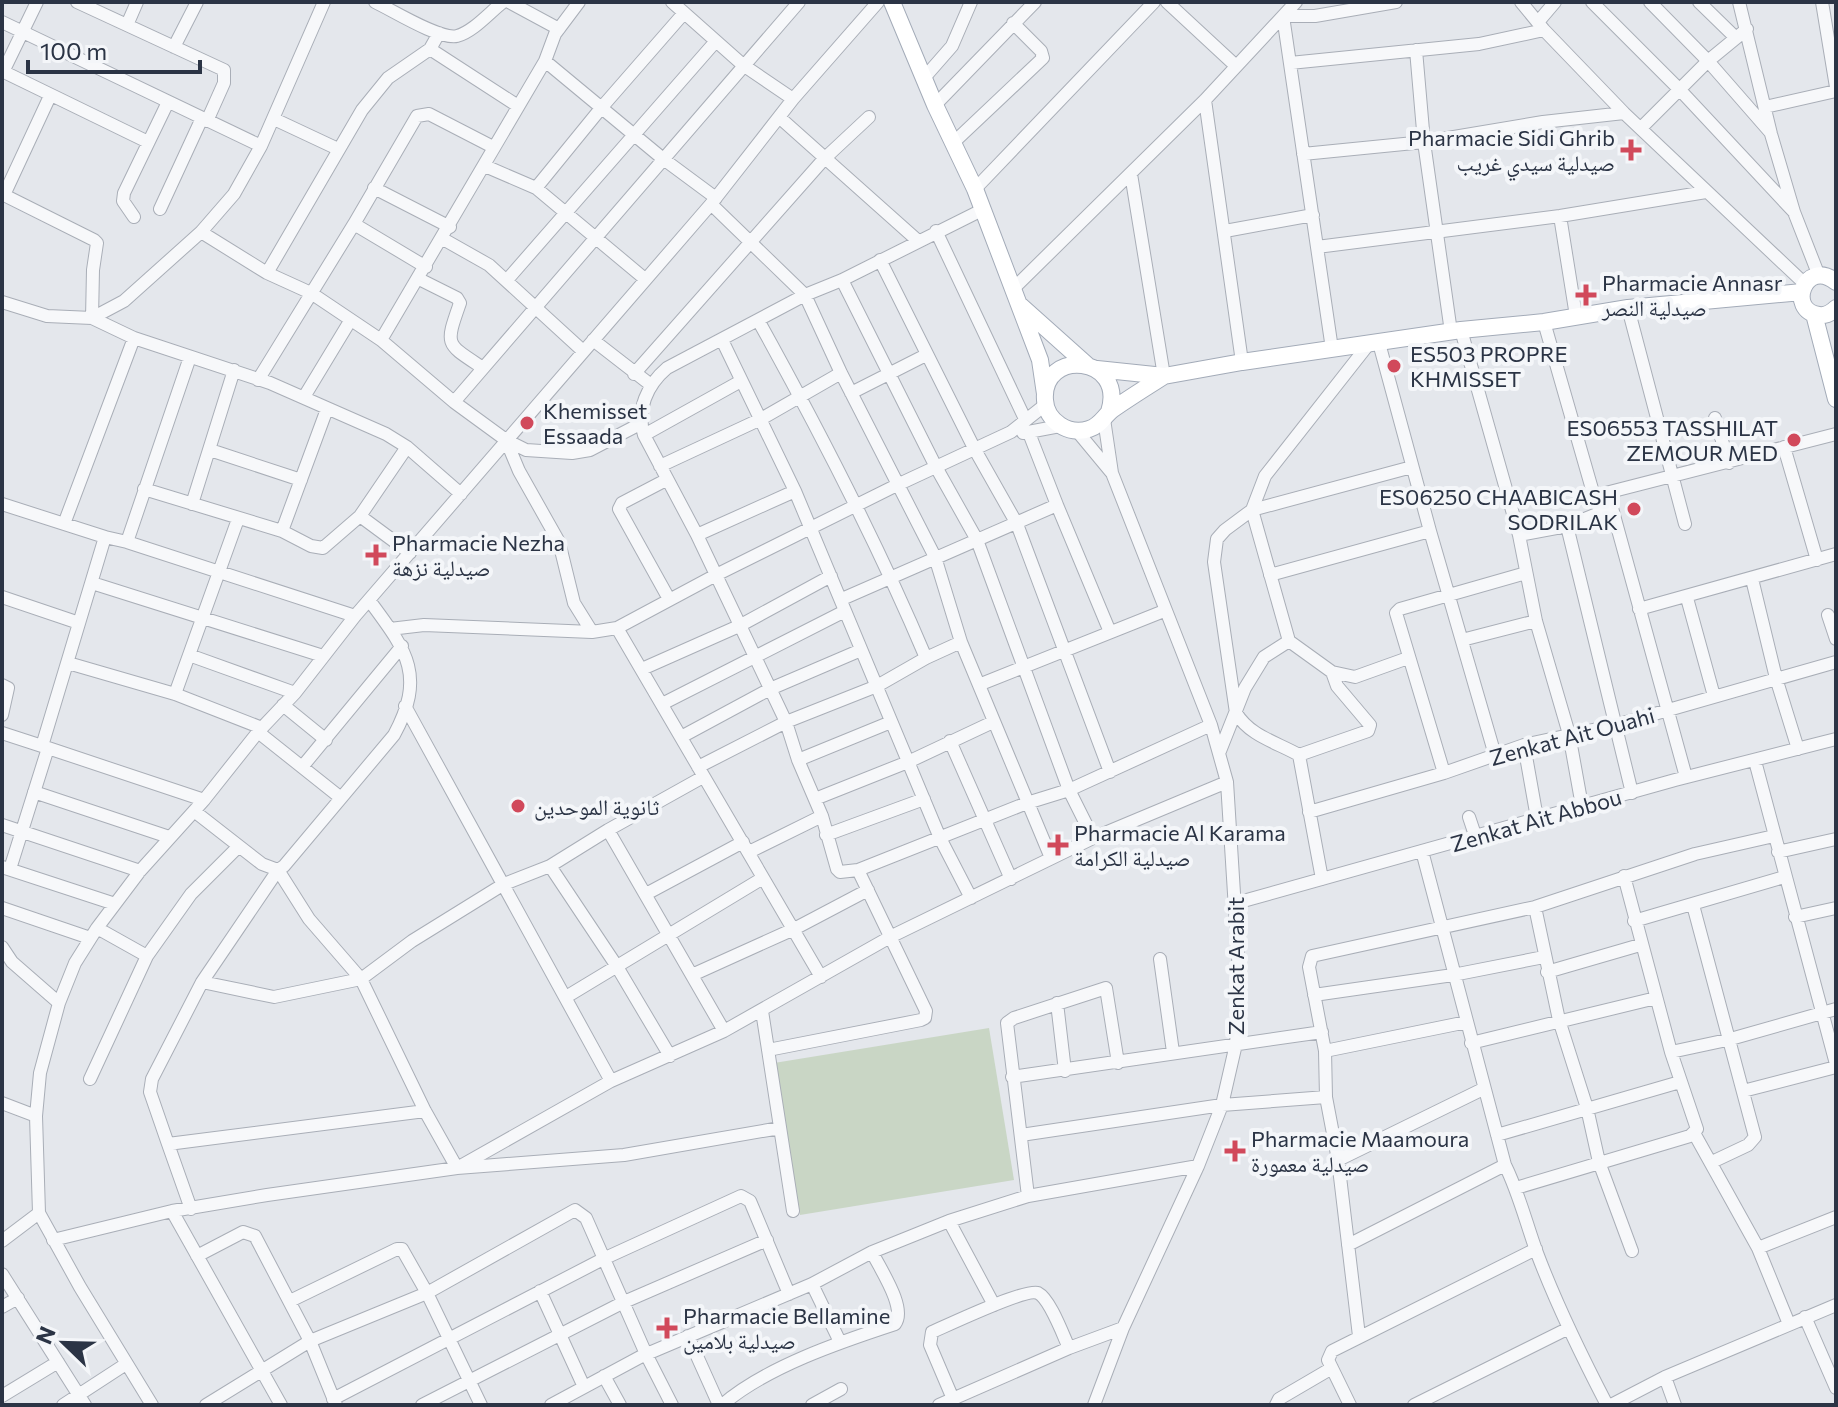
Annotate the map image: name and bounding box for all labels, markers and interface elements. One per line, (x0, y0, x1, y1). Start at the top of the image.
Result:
scale bar (28, 24, 200, 74)
text: 100 m (40, 36, 107, 65)
place label: Pharmacie Sidi Ghrib صيدلية سيدي غريب (1408, 124, 1615, 180)
marker: Pharmacie Sidi Ghrib صيدلية سيدي غريب (1622, 141, 1640, 159)
place label: Pharmacie Annasr صيدلية النصر (1601, 269, 1783, 321)
marker: Pharmacie Annasr صيدلية النصر (1577, 286, 1595, 304)
place label: ES503 PROPRE KHMISSET (1410, 340, 1567, 392)
marker: ES503 PROPRE KHMISSET (1385, 357, 1403, 375)
place label: Khemisset Essaada (543, 397, 647, 449)
marker: Khemisset Essaada (518, 414, 536, 432)
place label: ES06553 TASSHILAT ZEMOUR MED (1567, 414, 1778, 466)
marker: ES06553 TASSHILAT ZEMOUR MED (1785, 431, 1803, 449)
place label: ES06250 CHAABICASH SODRILAK (1379, 483, 1618, 535)
marker: ES06250 CHAABICASH SODRILAK (1625, 500, 1643, 518)
place label: Pharmacie Nezha صيدلية نزهة (392, 529, 565, 581)
marker: Pharmacie Nezha صيدلية نزهة (367, 546, 385, 564)
street label: Zenkat Ait Ouahi (1487, 701, 1657, 771)
street label: Zenkat Ait Abbou (1448, 783, 1624, 857)
place label: ثانوية الموحدين (534, 793, 659, 821)
marker: ثانوية الموحدين (509, 797, 527, 815)
place label: Pharmacie Al Karama صيدلية الكرامة (1074, 819, 1286, 871)
marker: Pharmacie Al Karama صيدلية الكرامة (1049, 836, 1067, 854)
street label: Zenkat Arabit (1222, 897, 1249, 1035)
place label: Pharmacie Maamoura صيدلية معمورة (1251, 1125, 1469, 1177)
marker: Pharmacie Maamoura صيدلية معمورة (1226, 1142, 1244, 1160)
place label: Pharmacie Bellamine صيدلية بلامين (683, 1302, 890, 1355)
north arrow (24, 1303, 104, 1383)
marker: Pharmacie Bellamine صيدلية بلامين (658, 1319, 676, 1337)
text: N (29, 1322, 61, 1348)

